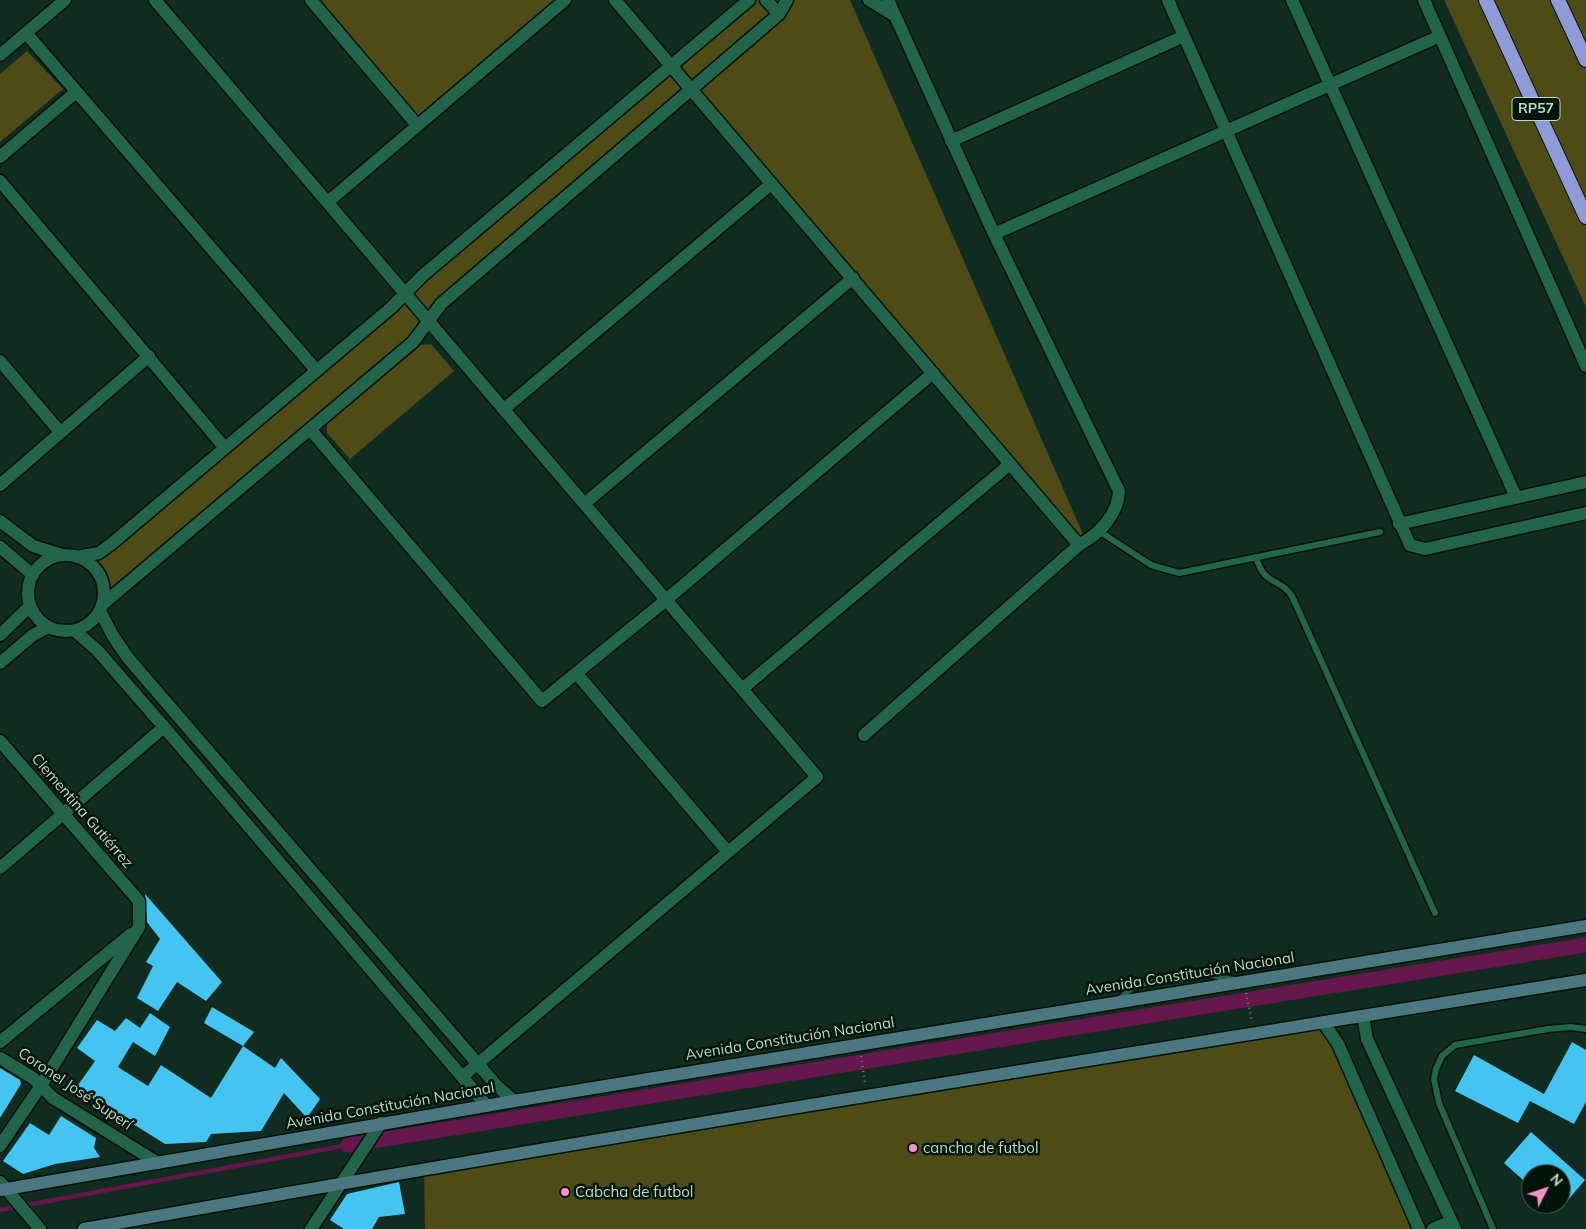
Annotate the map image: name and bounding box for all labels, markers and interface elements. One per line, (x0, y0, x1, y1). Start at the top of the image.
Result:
road number: RP57 (1512, 98, 1560, 120)
street label: Clementina Gutiérrez (27, 750, 137, 872)
street label: Avenida Constitución Nacional (1084, 949, 1296, 999)
street label: Avenida Constitución Nacional (684, 1014, 896, 1064)
street label: Coronel José Superí (14, 1044, 136, 1134)
street label: Avenida Constitución Nacional (284, 1079, 496, 1133)
place label: cancha de futbol (923, 1139, 1038, 1157)
marker: cancha de futbol (907, 1142, 919, 1154)
north arrow (1521, 1164, 1571, 1214)
text: N (1546, 1170, 1567, 1190)
place label: Cabcha de futbol (575, 1183, 693, 1201)
marker: Cabcha de futbol (559, 1186, 571, 1198)

